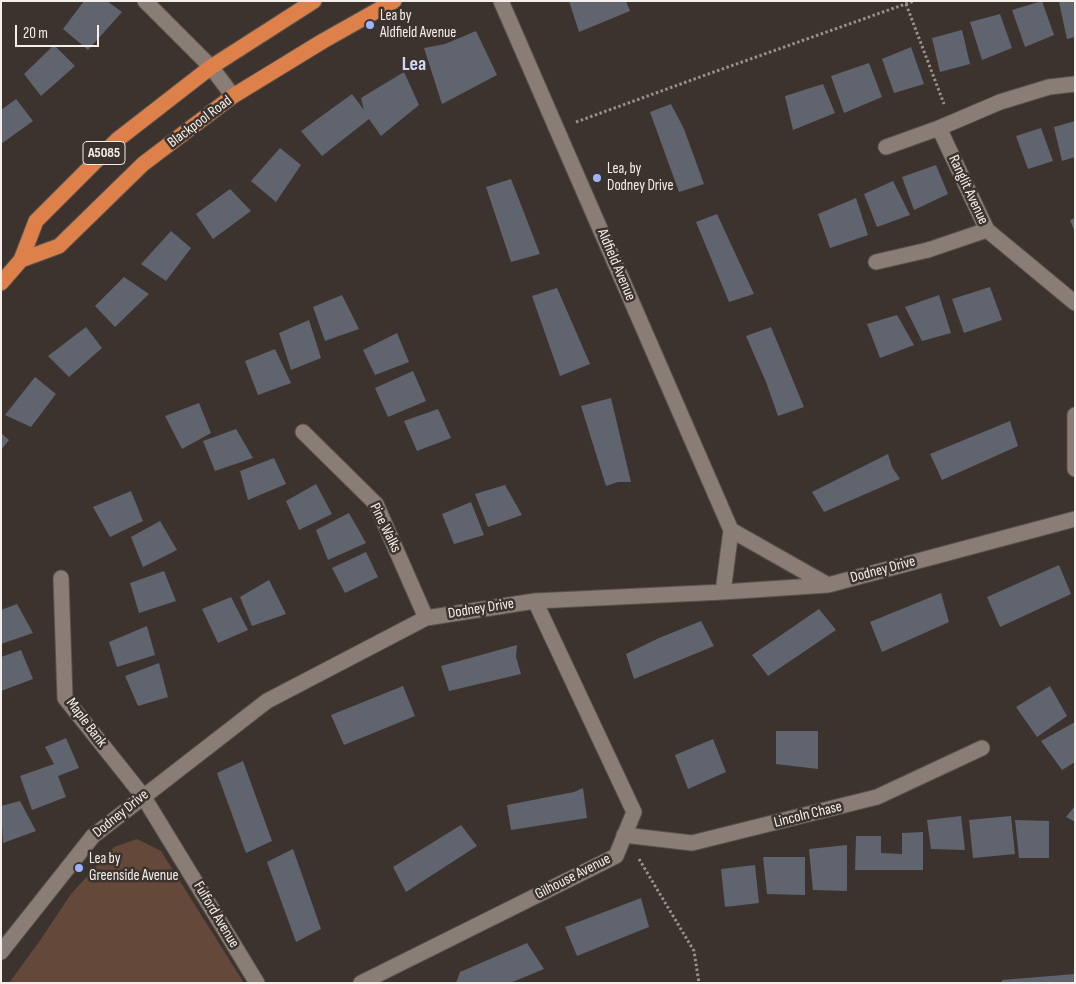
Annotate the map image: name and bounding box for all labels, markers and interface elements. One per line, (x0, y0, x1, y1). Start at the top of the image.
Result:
place label: Lea by Aldfield Avenue (380, 7, 456, 42)
scale bar (18, 15, 101, 47)
marker: Lea by Aldfield Avenue (364, 19, 376, 31)
text: 20 m (23, 24, 48, 43)
district label: Lea (402, 53, 426, 77)
street label: Blackpool Road (164, 92, 236, 152)
road number: A5085 (83, 142, 125, 164)
street label: Ranglit Avenue (944, 152, 992, 228)
place label: Lea, by Dodney Drive (607, 160, 674, 195)
marker: Lea, by Dodney Drive (591, 172, 603, 184)
street label: Aldfield Avenue (593, 226, 639, 304)
street label: Pine Walks (365, 500, 405, 556)
street label: Dodney Drive (849, 553, 917, 587)
street label: Dodney Drive (447, 595, 515, 623)
street label: Maple Bank (62, 695, 110, 751)
street label: Dodney Drive (89, 786, 153, 842)
street label: Lincoln Chase (772, 798, 844, 832)
place label: Lea by Greenside Avenue (89, 850, 179, 885)
street label: Gilhouse Avenue (532, 850, 614, 904)
marker: Lea by Greenside Avenue (73, 862, 85, 874)
street label: Fulford Avenue (189, 879, 243, 951)

